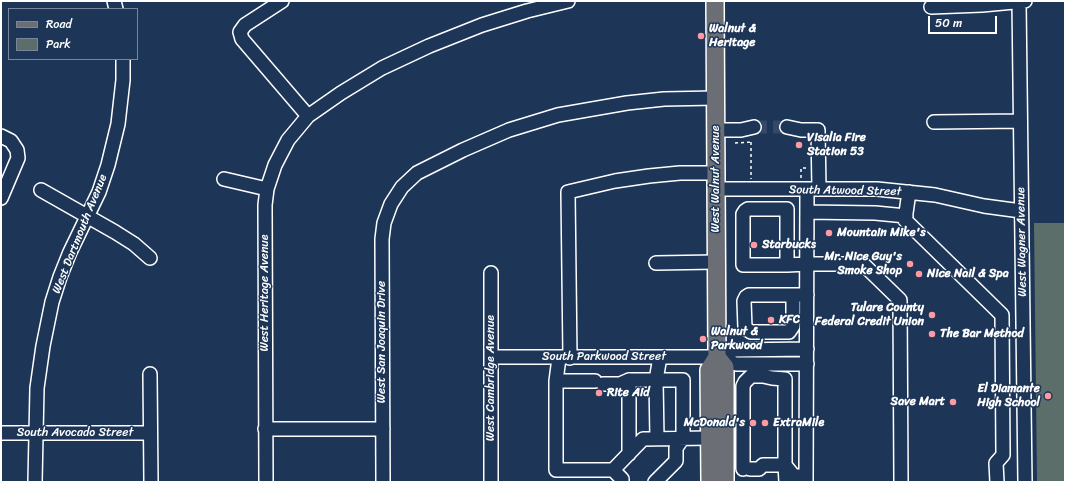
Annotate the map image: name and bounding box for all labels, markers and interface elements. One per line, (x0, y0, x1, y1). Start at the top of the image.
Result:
legend (8, 8, 138, 60)
scale bar (930, 8, 999, 34)
text: 50 m (935, 12, 962, 34)
text: Road (46, 13, 72, 35)
place label: Walnut & Heritage (709, 22, 756, 50)
marker: Walnut & Heritage (696, 31, 706, 41)
text: Park (46, 33, 71, 55)
street label: West Walnut Avenue (709, 125, 723, 233)
place label: Visalia Fire Station 53 (807, 131, 866, 159)
marker: Visalia Fire Station 53 (794, 140, 804, 150)
street label: West Dartmouth Avenue (49, 172, 111, 296)
street label: South Atwood Street (789, 183, 901, 199)
street label: West Wagner Avenue (1014, 187, 1030, 297)
place label: Mountain Mike's (837, 226, 926, 240)
marker: Mountain Mike's (824, 228, 834, 238)
street label: West Heritage Avenue (258, 234, 272, 352)
place label: Starbucks (762, 238, 816, 252)
marker: Starbucks (749, 240, 759, 250)
place label: Mr. Nice Guy's Smoke Shop (824, 250, 902, 278)
marker: Mr. Nice Guy's Smoke Shop (905, 259, 915, 269)
place label: Nice Nail & Spa (927, 267, 1009, 281)
marker: Nice Nail & Spa (914, 269, 924, 279)
street label: West San Joaquin Drive (375, 281, 389, 403)
place label: Tulare County Federal Credit Union (815, 301, 924, 329)
marker: Tulare County Federal Credit Union (927, 310, 937, 320)
place label: KFC (779, 313, 800, 327)
street label: West Cambridge Avenue (484, 315, 498, 441)
marker: KFC (766, 315, 776, 325)
place label: Walnut & Parkwood (711, 325, 762, 353)
place label: The Bar Method (940, 327, 1024, 341)
marker: The Bar Method (927, 329, 937, 339)
marker: Walnut & Parkwood (698, 334, 708, 344)
street label: South Parkwood Street (542, 350, 666, 364)
place label: El Diamante High School (977, 382, 1040, 410)
place label: Rite Aid (607, 386, 650, 400)
marker: Rite Aid (594, 388, 604, 398)
marker: El Diamante High School (1043, 391, 1053, 401)
place label: Save Mart (891, 395, 945, 409)
marker: Save Mart (948, 397, 958, 407)
place label: McDonald's (684, 416, 745, 430)
place label: ExtraMile (773, 416, 824, 430)
marker: McDonald's (748, 418, 758, 428)
marker: ExtraMile (760, 418, 770, 428)
street label: South Avocado Street (17, 426, 133, 440)

